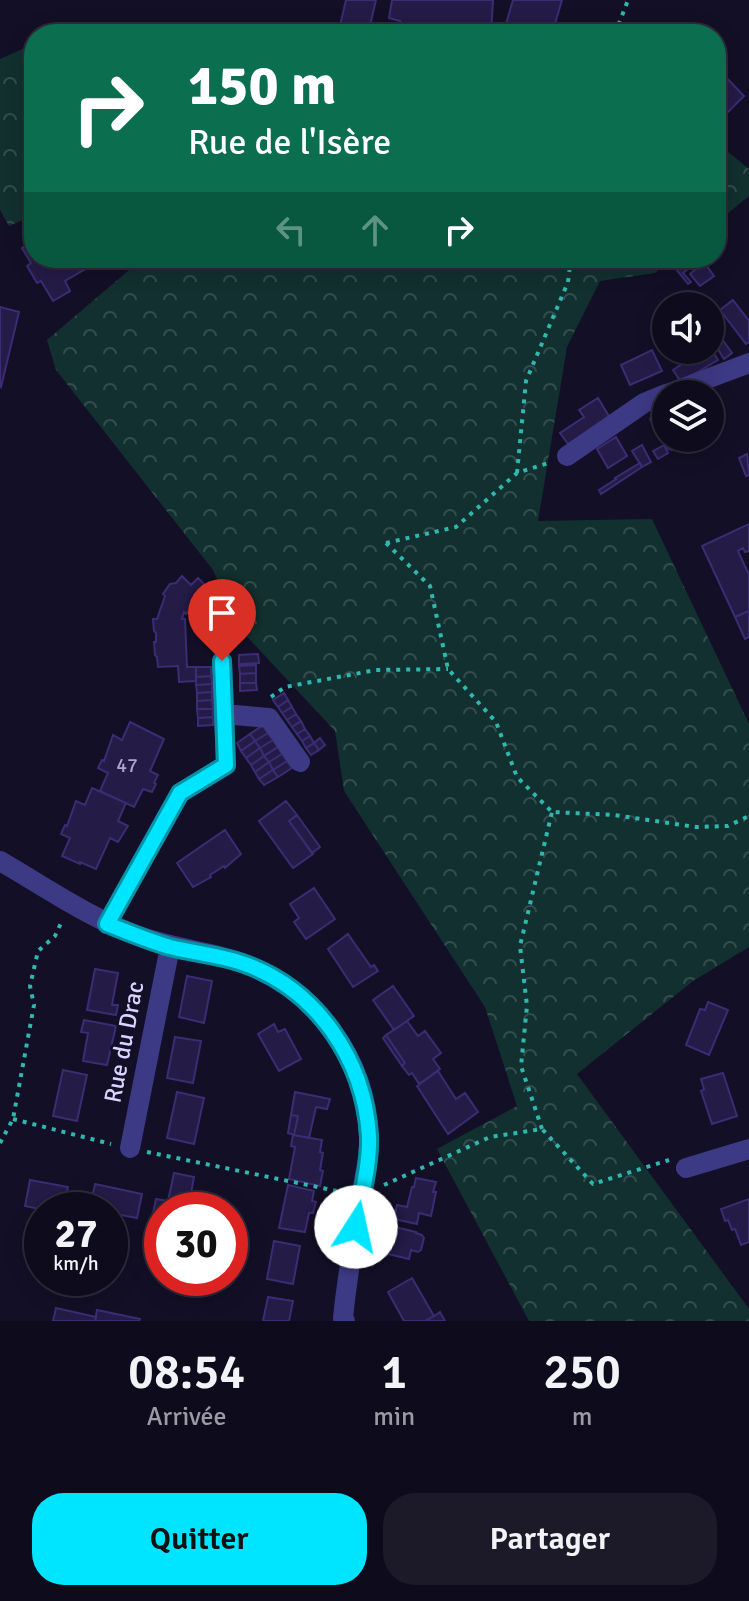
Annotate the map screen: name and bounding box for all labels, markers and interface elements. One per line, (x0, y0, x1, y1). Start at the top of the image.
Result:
text: 150 m (188, 51, 336, 120)
icon: right (56, 56, 160, 160)
text: Rue de l'Isère (188, 120, 391, 165)
icon: left (269, 208, 313, 252)
icon: ahead (353, 208, 397, 252)
icon: right (437, 208, 481, 252)
map controls (652, 292, 724, 452)
button: sound (652, 292, 724, 364)
button: layers (652, 380, 724, 452)
pin (188, 579, 256, 661)
icon: arrive (200, 591, 244, 635)
house number: 47 (116, 753, 138, 778)
street label: Rue du Drac (98, 979, 150, 1105)
position arrow (314, 1185, 398, 1269)
speed limit sign: 30 (144, 1192, 248, 1296)
text: 27 (54, 1209, 98, 1259)
text: km/h (53, 1251, 99, 1276)
text: 08:54 (128, 1343, 245, 1402)
text: 1 (381, 1343, 407, 1402)
text: 250 (543, 1343, 621, 1402)
text: Arrivée (147, 1401, 227, 1433)
text: min (373, 1401, 415, 1433)
text: m (572, 1401, 592, 1433)
button: Quitter (32, 1493, 367, 1585)
button: Partager (383, 1493, 717, 1585)

